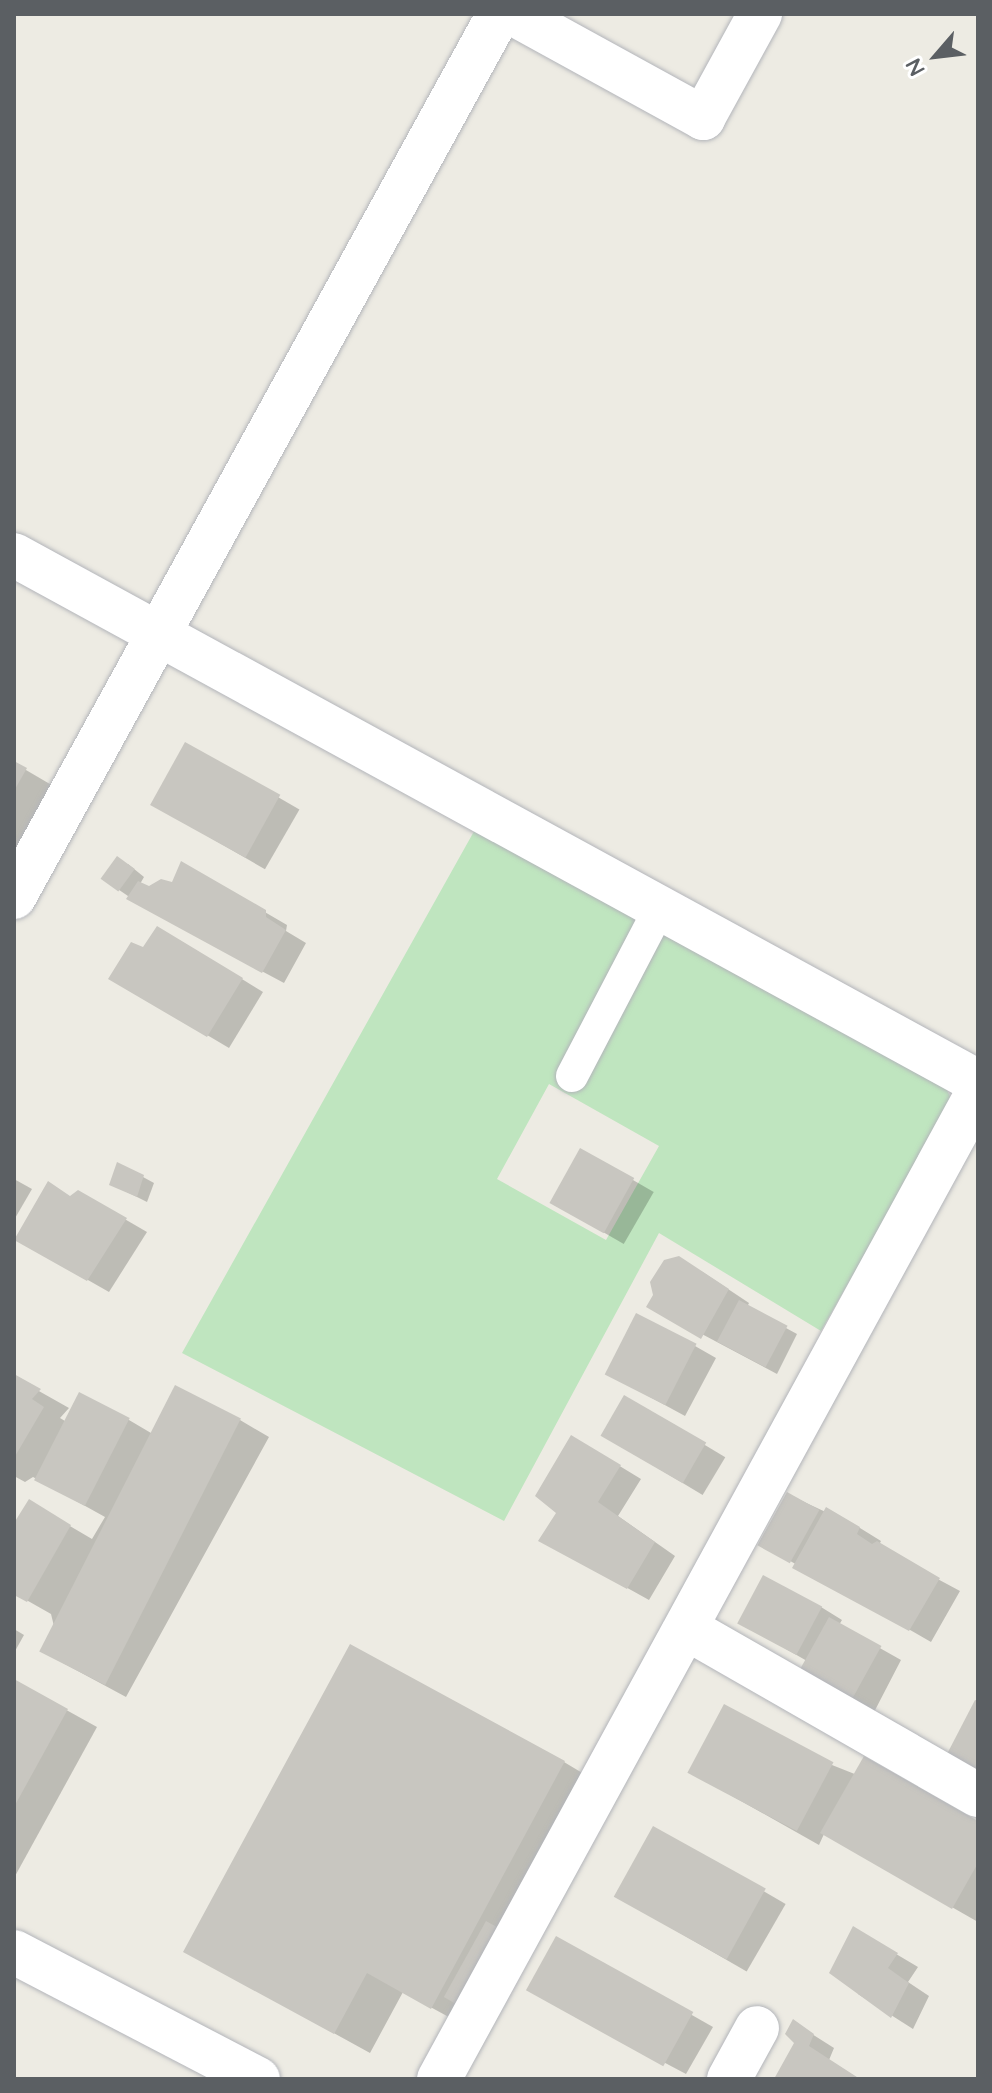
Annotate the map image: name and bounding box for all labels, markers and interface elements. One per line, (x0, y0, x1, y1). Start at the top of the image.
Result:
north arrow (896, 16, 976, 96)
text: N (899, 54, 931, 81)

